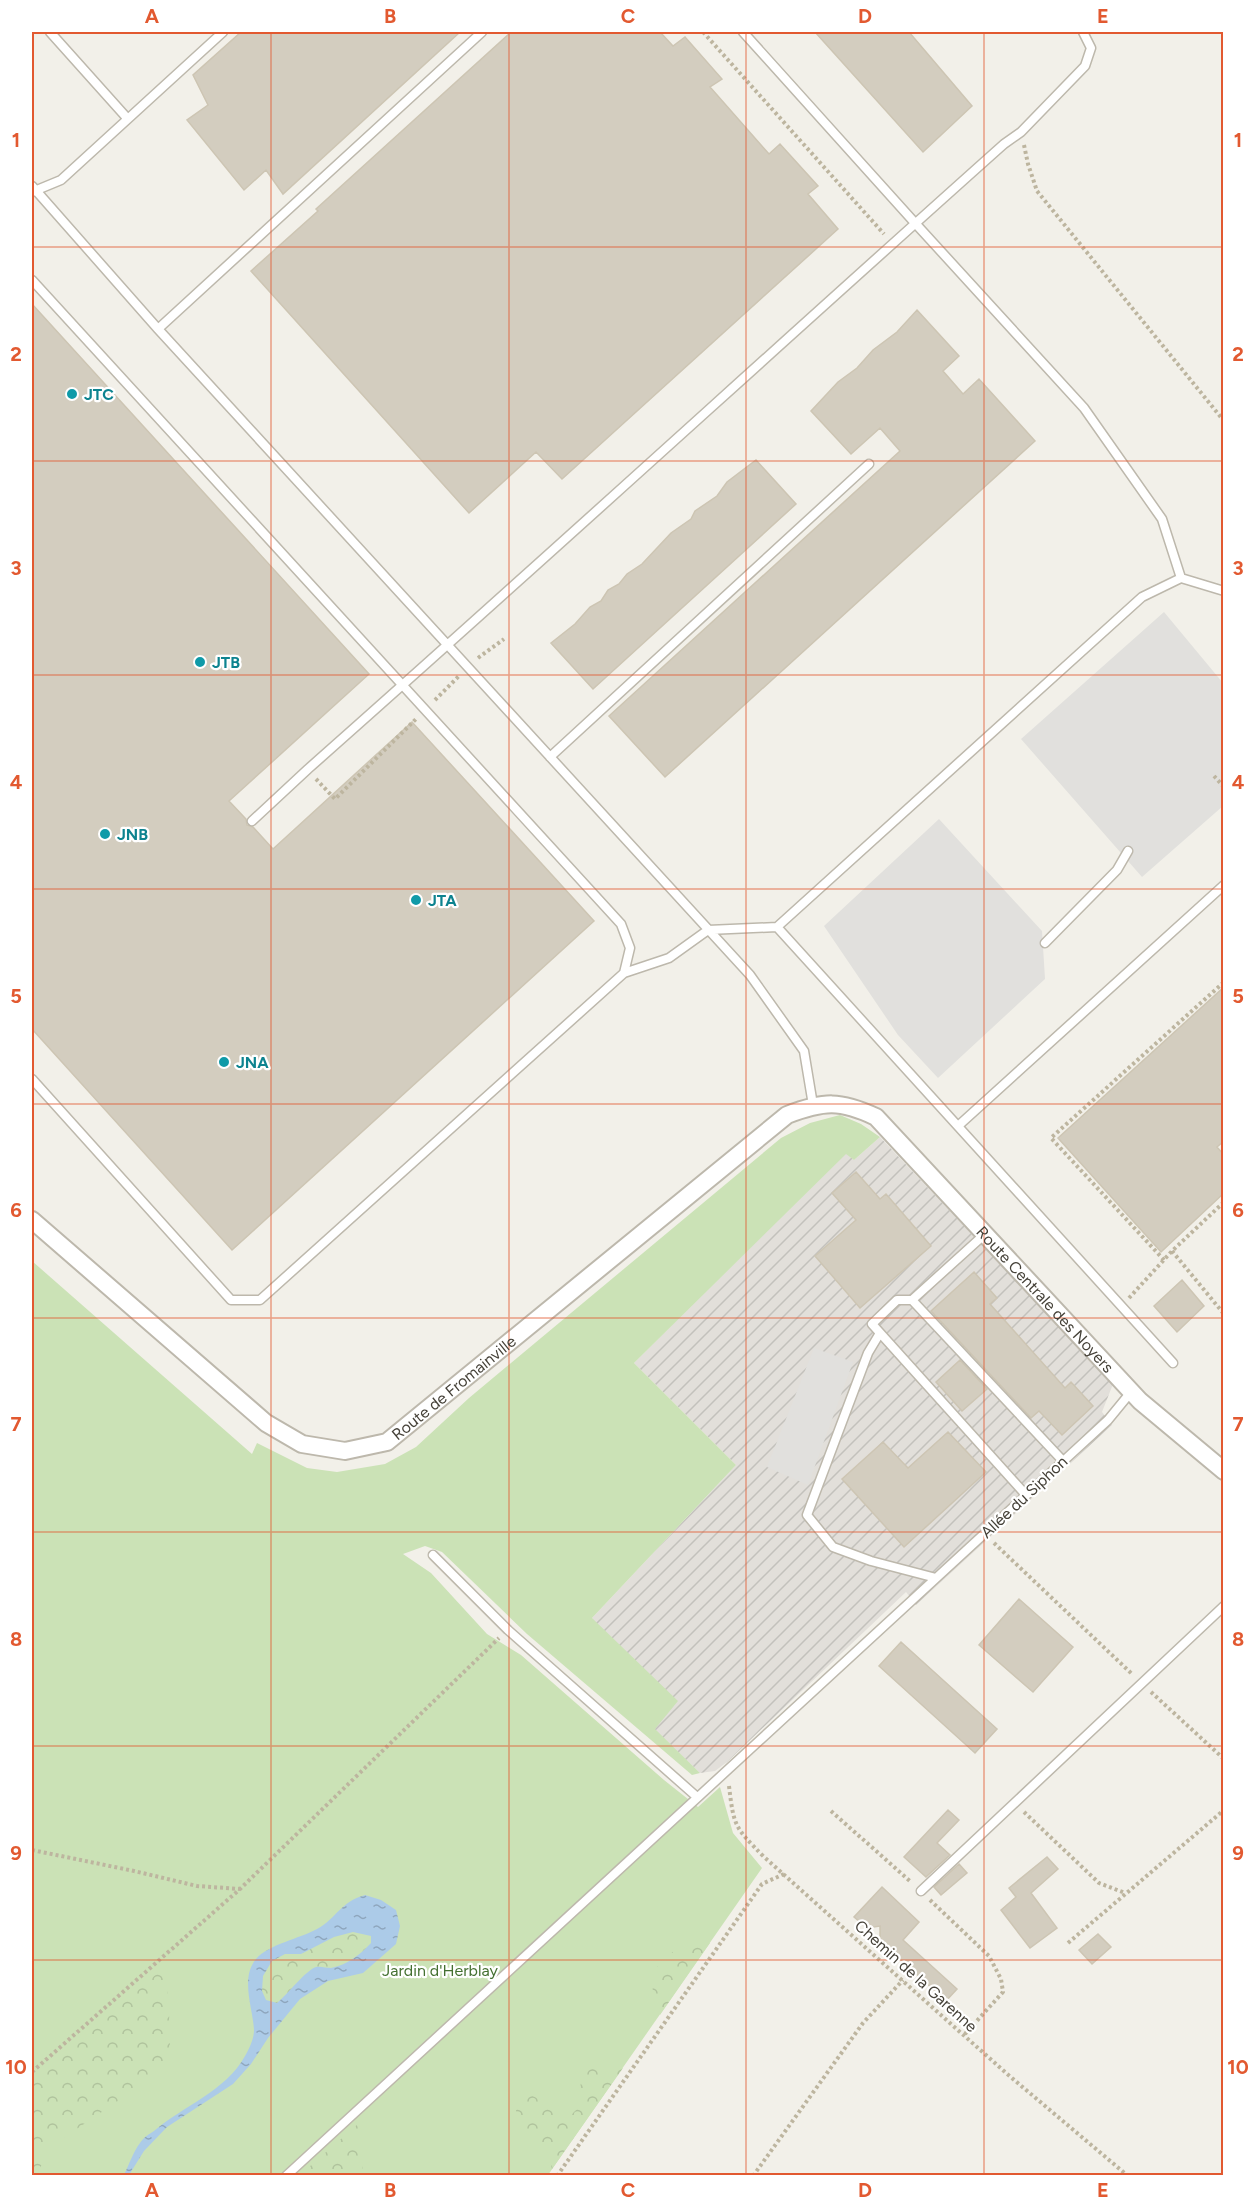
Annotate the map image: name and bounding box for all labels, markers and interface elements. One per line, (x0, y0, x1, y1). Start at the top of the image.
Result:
text: A (145, 4, 160, 28)
text: B (384, 4, 396, 28)
text: C (621, 4, 635, 28)
text: D (858, 4, 872, 28)
text: E (1097, 4, 1109, 28)
text: 1 (12, 128, 20, 152)
text: 1 (1234, 128, 1242, 152)
text: 2 (10, 342, 22, 366)
text: 2 (1232, 342, 1244, 366)
place label: JTC (84, 385, 114, 404)
marker: JTC (65, 387, 79, 401)
text: 3 (10, 556, 22, 580)
text: 3 (1232, 556, 1244, 580)
place label: JTB (212, 653, 240, 672)
marker: JTB (193, 655, 207, 669)
text: 4 (10, 770, 23, 794)
text: 4 (1232, 770, 1245, 794)
place label: JNB (117, 825, 148, 844)
marker: JNB (98, 827, 112, 841)
place label: JTA (428, 891, 457, 910)
marker: JTA (409, 893, 423, 907)
text: 5 (10, 984, 22, 1008)
text: 5 (1232, 984, 1244, 1008)
place label: JNA (236, 1053, 269, 1072)
marker: JNA (217, 1055, 231, 1069)
text: 6 (10, 1198, 22, 1222)
text: 6 (1232, 1198, 1244, 1222)
street label: Route Centrale des Noyers (973, 1222, 1118, 1376)
street label: Route de Fromainville (388, 1331, 520, 1444)
text: 7 (10, 1412, 22, 1436)
text: 7 (1232, 1412, 1244, 1436)
street label: Allée du Siphon (977, 1452, 1071, 1542)
text: 8 (10, 1627, 22, 1651)
text: 8 (1232, 1627, 1244, 1651)
text: 9 (10, 1841, 22, 1865)
text: 9 (1232, 1841, 1244, 1865)
street label: Chemin de la Garenne (851, 1916, 981, 2036)
park label: Jardin d'Herblay (382, 1961, 499, 1980)
text: 10 (5, 2055, 27, 2079)
text: 10 (1227, 2055, 1249, 2079)
text: A (145, 2178, 160, 2202)
text: B (384, 2178, 396, 2202)
text: C (621, 2178, 635, 2202)
text: D (858, 2178, 872, 2202)
text: E (1097, 2178, 1109, 2202)

